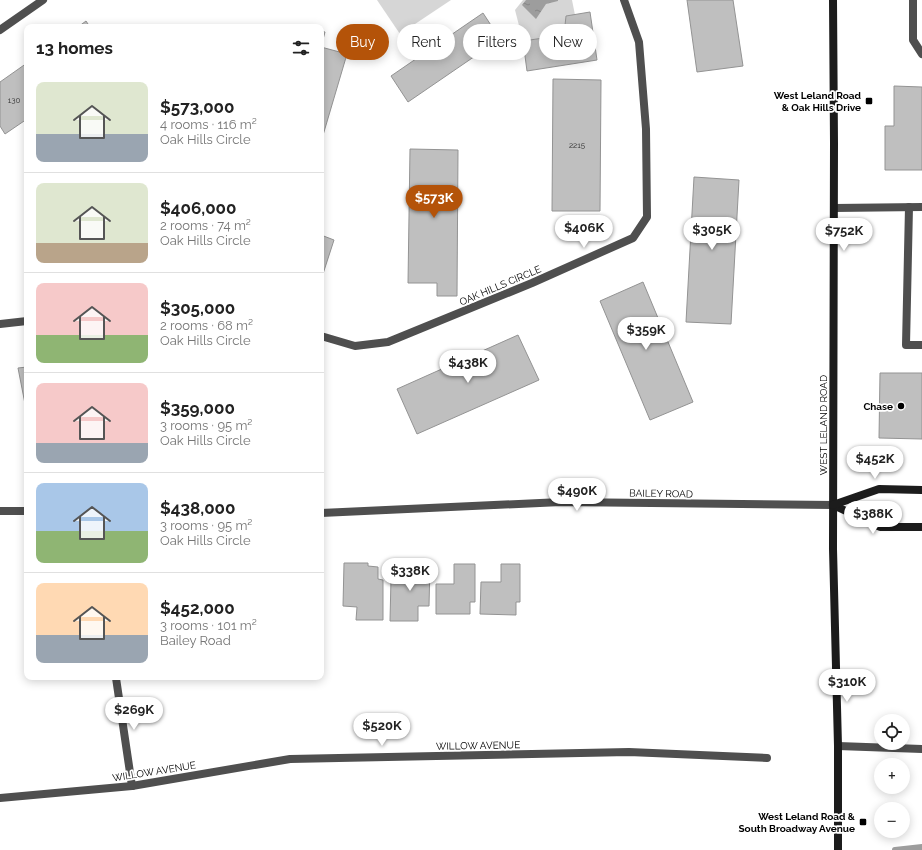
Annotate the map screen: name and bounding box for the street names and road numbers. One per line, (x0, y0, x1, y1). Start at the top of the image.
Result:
street label: OAK HILLS CIRCLE (458, 263, 543, 308)
street label: WEST LELAND ROAD (818, 375, 829, 475)
street label: BAILEY ROAD (629, 487, 693, 500)
street label: WILLOW AVENUE (436, 739, 520, 752)
street label: WILLOW AVENUE (112, 759, 197, 784)

